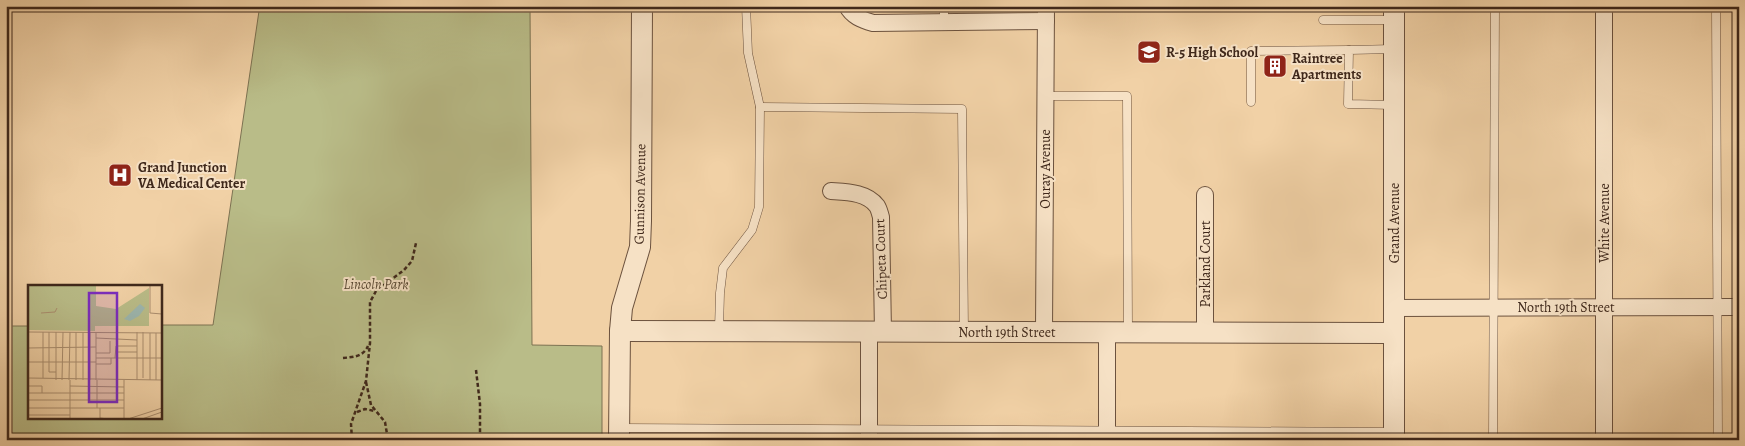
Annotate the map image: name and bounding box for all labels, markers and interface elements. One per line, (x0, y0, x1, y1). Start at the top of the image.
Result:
school or university icon: R-5 High School (1136, 39, 1162, 65)
place label: R-5 High School (1166, 43, 1259, 62)
place label: Raintree Apartments (1291, 49, 1362, 84)
building icon: Raintree Apartments (1262, 53, 1288, 79)
street label: Ouray Avenue (1036, 129, 1055, 209)
street label: Gunnison Avenue (630, 144, 650, 244)
place label: Grand Junction VA Medical Center (137, 158, 245, 193)
hospital icon: Grand Junction VA Medical Center (107, 162, 133, 188)
street label: Grand Avenue (1385, 183, 1404, 263)
street label: White Avenue (1595, 183, 1614, 264)
street label: Chipeta Court (870, 218, 892, 300)
street label: Parkland Court (1196, 220, 1215, 308)
park label: Lincoln Park (344, 275, 408, 294)
inset map (28, 285, 161, 418)
street label: North 19th Street (1517, 298, 1615, 317)
street label: North 19th Street (958, 323, 1056, 342)

